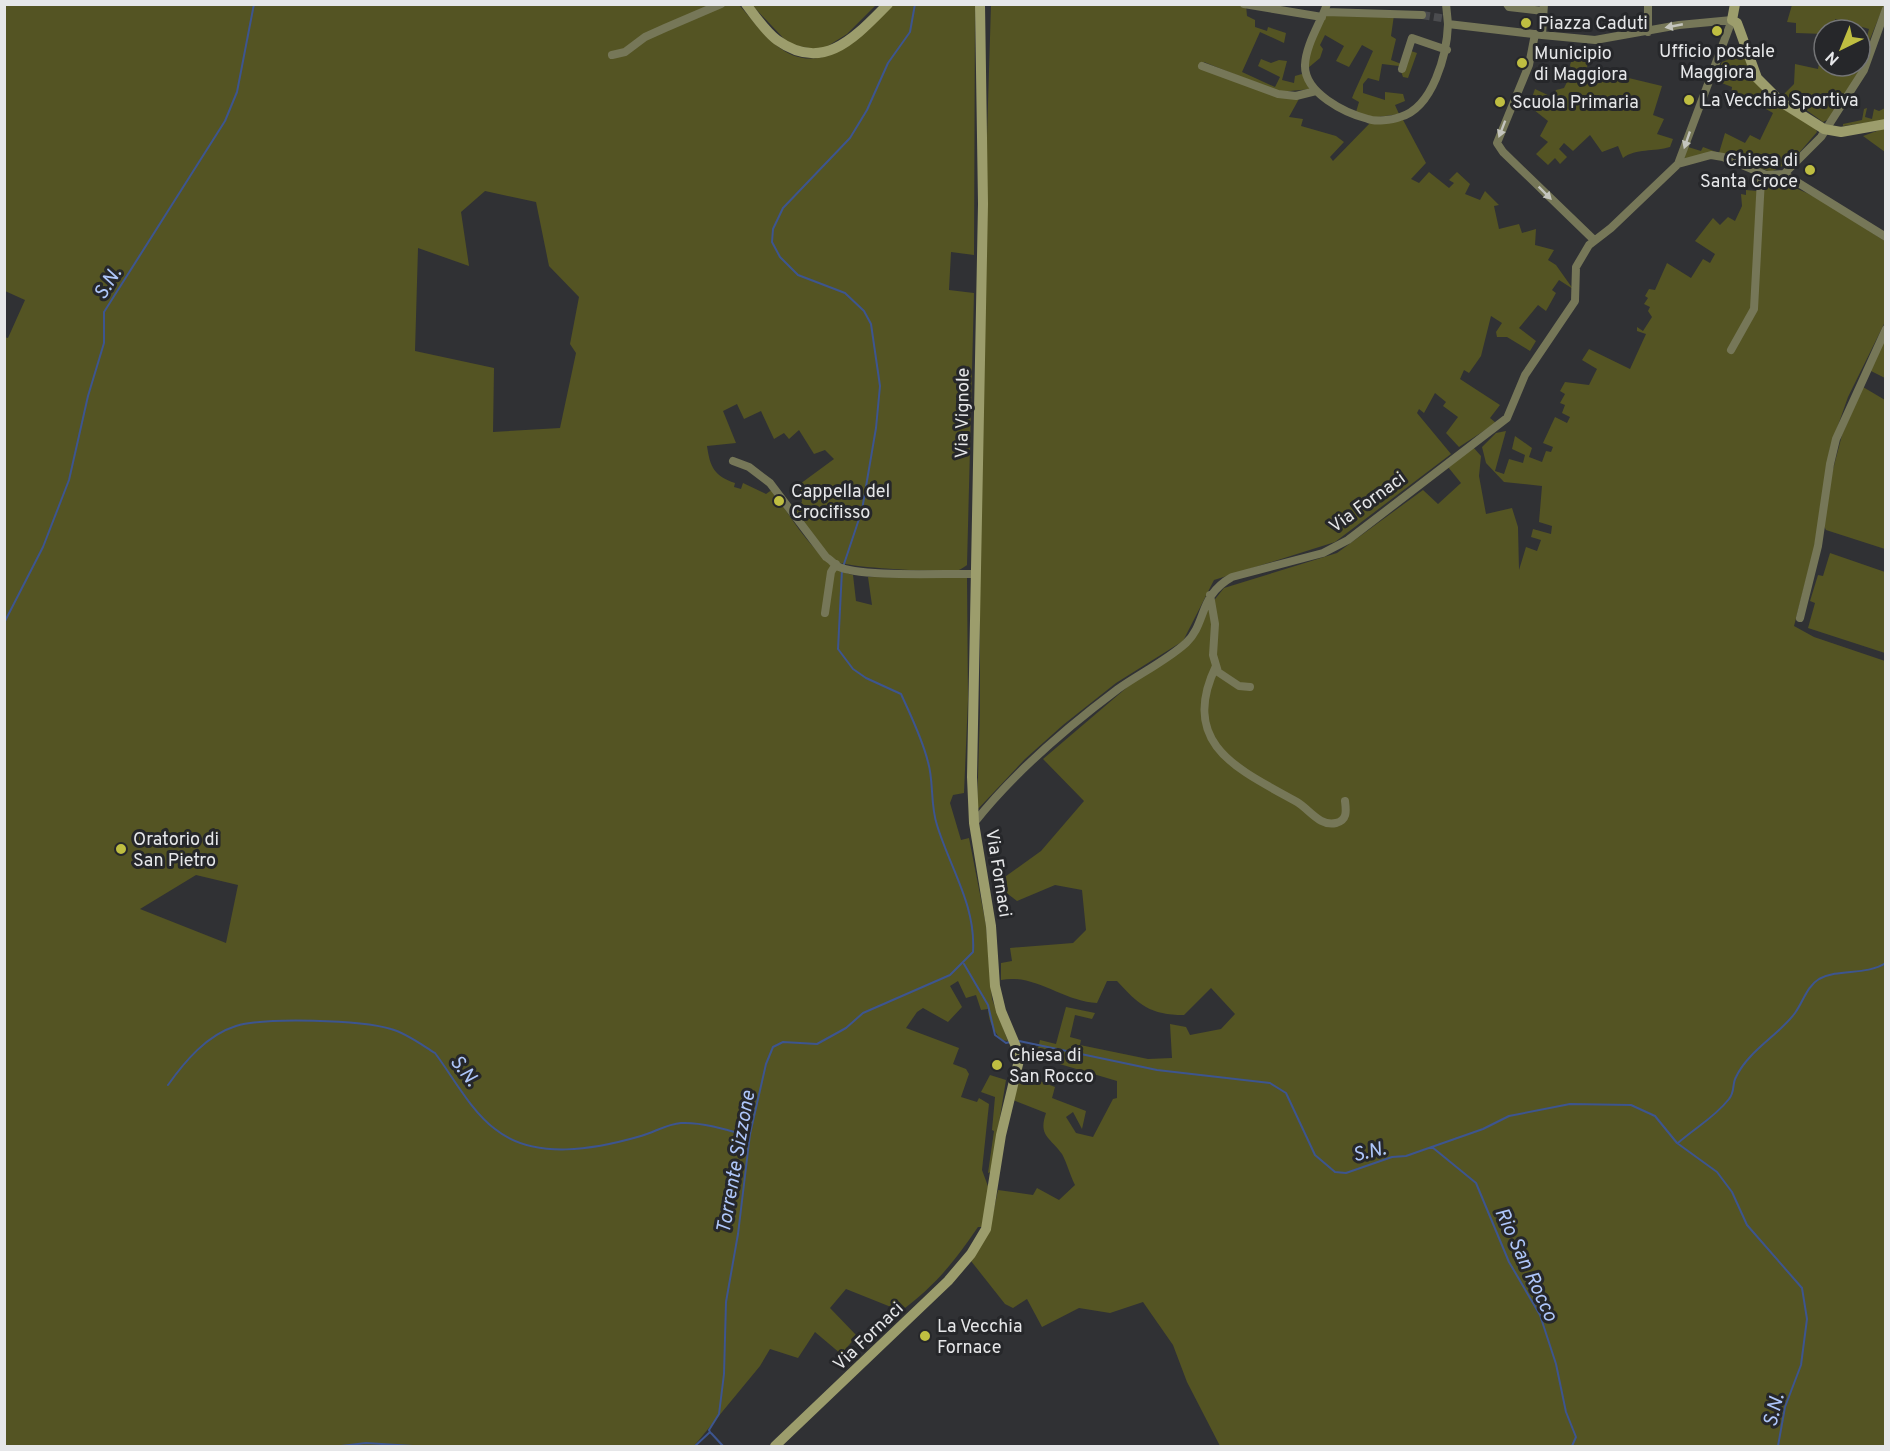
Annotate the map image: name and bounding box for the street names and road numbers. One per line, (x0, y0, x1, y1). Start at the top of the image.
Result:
street label: Via Vignole (951, 367, 976, 459)
street label: Via Fornaci (1325, 468, 1411, 539)
street label: Via Fornaci (979, 827, 1016, 919)
street label: Via Fornaci (829, 1298, 909, 1376)

